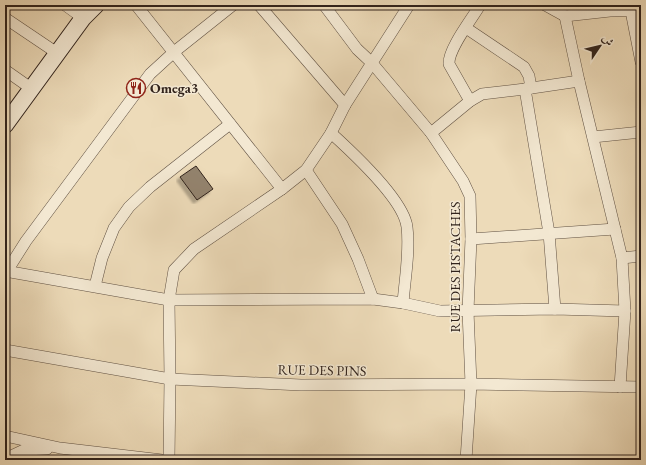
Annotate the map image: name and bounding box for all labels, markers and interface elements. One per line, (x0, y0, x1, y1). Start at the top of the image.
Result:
north arrow (580, 26, 620, 66)
text: ش (599, 32, 617, 49)
restaurant icon: Omega3 (125, 77, 147, 99)
place label: Omega3 (150, 79, 198, 97)
street label: RUE DES PISTACHES (446, 202, 464, 332)
street label: RUE DES PINS (277, 360, 367, 380)

